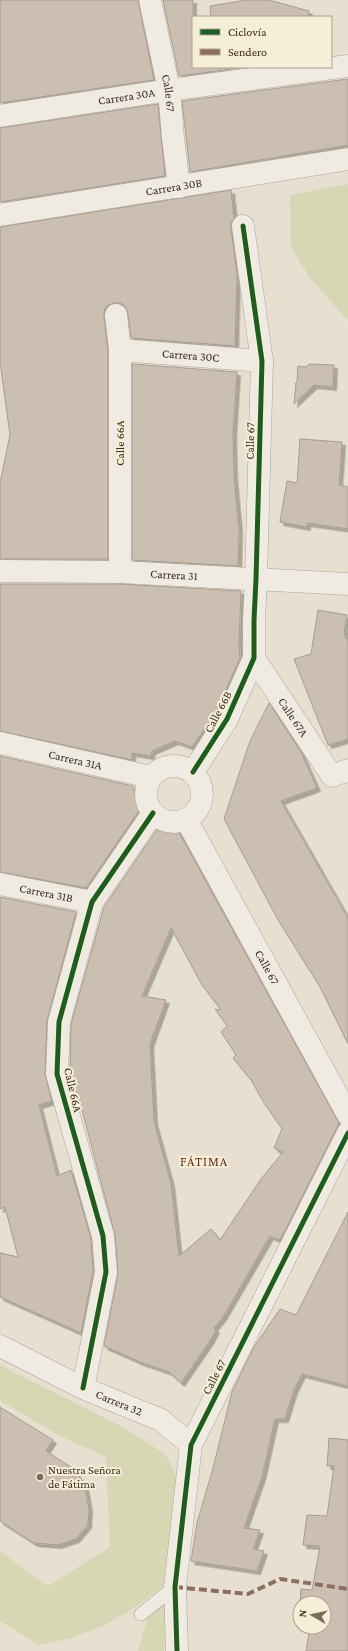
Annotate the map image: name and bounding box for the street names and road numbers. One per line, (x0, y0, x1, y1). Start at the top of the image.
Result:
street label: Calle 67 (159, 73, 178, 113)
street label: Carrera 30A (97, 85, 156, 108)
street label: Carrera 30B (144, 176, 203, 198)
street label: Carrera 30C (162, 346, 220, 365)
street label: Calle 66A (113, 420, 127, 466)
street label: Calle 67 (243, 422, 257, 460)
street label: Carrera 31 (150, 567, 198, 583)
street label: Calle 66B (201, 688, 235, 735)
street label: Calle 67A (275, 695, 311, 740)
street label: Carrera 31A (47, 747, 103, 773)
street label: Carrera 31B (18, 881, 75, 905)
street label: Calle 67 (252, 947, 283, 988)
street label: Calle 66A (61, 1066, 85, 1114)
street label: Calle 67 (199, 1357, 229, 1397)
street label: Carrera 32 (94, 1387, 145, 1419)

